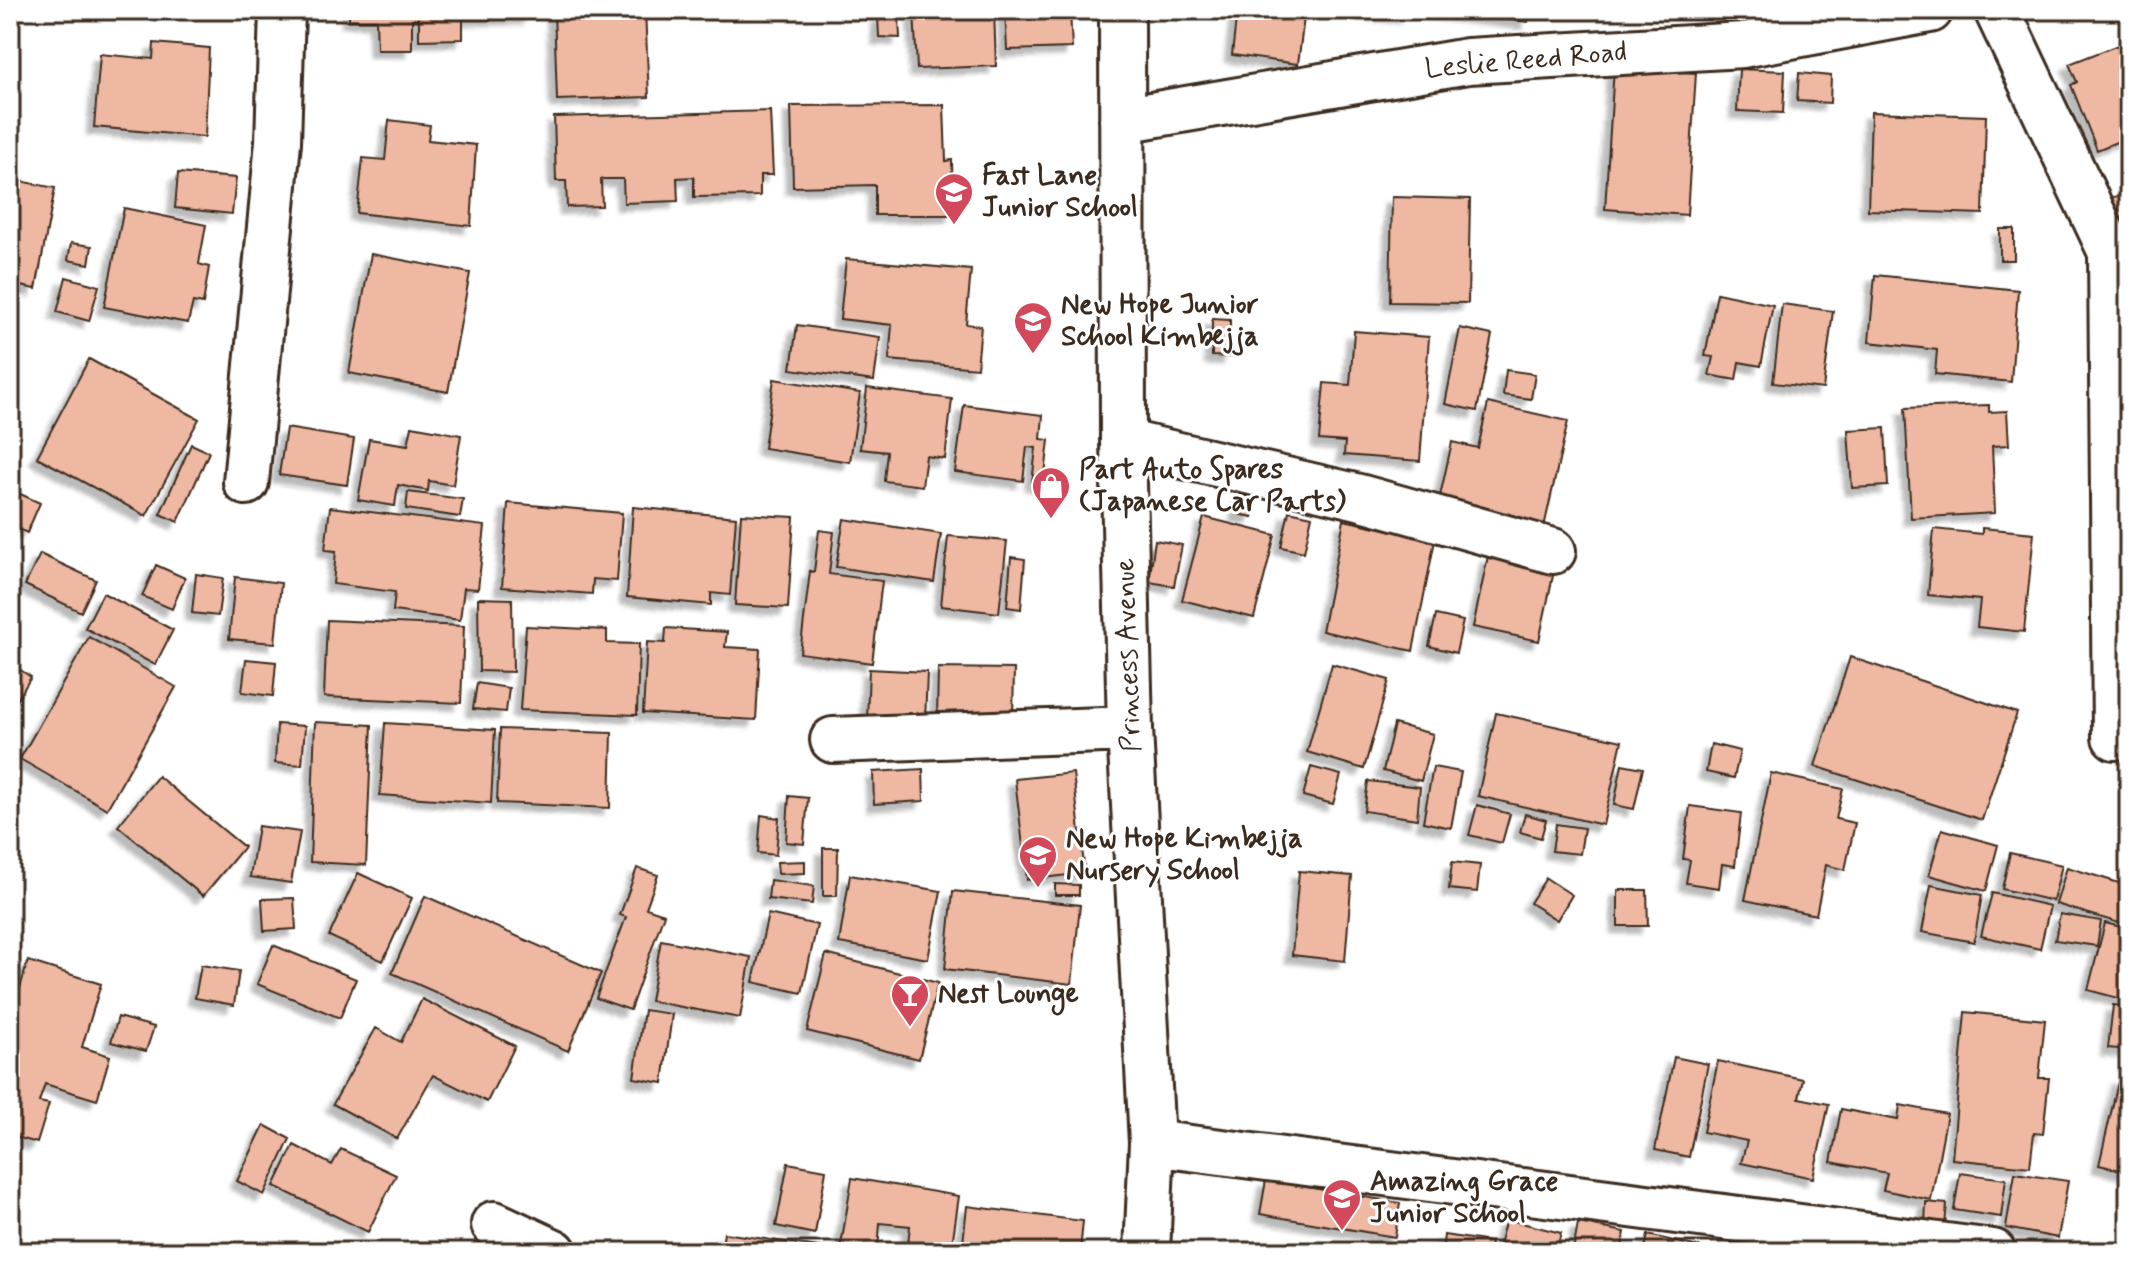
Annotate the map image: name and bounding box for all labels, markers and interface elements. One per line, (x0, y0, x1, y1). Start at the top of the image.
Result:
street label: Leslie Reed Road (1423, 34, 1629, 88)
place label: Fast Lane Junior School (982, 158, 1138, 227)
school or university icon: Fast Lane Junior School (933, 171, 975, 226)
place label: New Hope Junior School Kimbejja (1061, 287, 1259, 356)
school or university icon: New Hope Junior School Kimbejja (1012, 300, 1054, 355)
place label: Part Auto Spares (Japanese Car Parts) (1079, 452, 1346, 521)
shop icon: Part Auto Spares (Japanese Car Parts) (1030, 465, 1072, 520)
street label: Princess Avenue (1107, 557, 1151, 753)
place label: New Hope Kimbejja Nursery School (1066, 821, 1303, 890)
school or university icon: New Hope Kimbejja Nursery School (1017, 834, 1059, 889)
bar icon: Nest Lounge (889, 973, 931, 1028)
place label: Nest Lounge (938, 976, 1079, 1016)
place label: Amazing Grace Junior School (1370, 1164, 1558, 1233)
school or university icon: Amazing Grace Junior School (1321, 1177, 1363, 1232)

